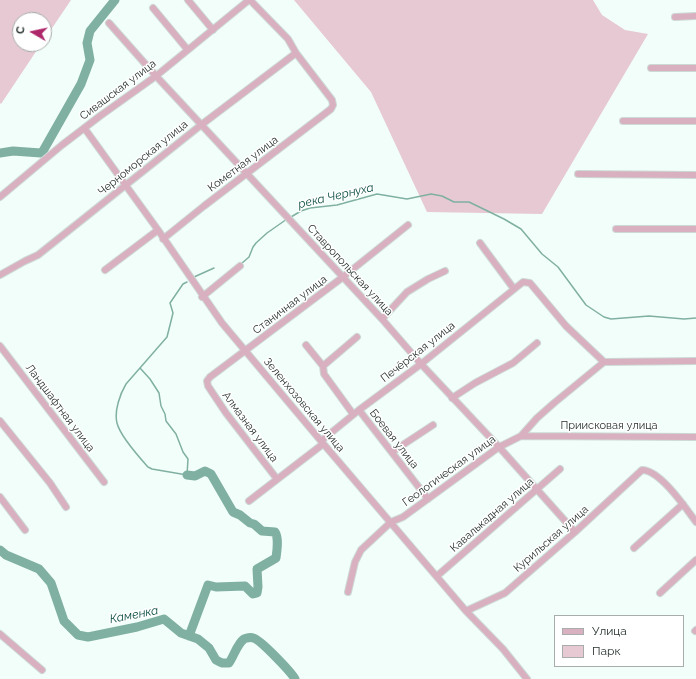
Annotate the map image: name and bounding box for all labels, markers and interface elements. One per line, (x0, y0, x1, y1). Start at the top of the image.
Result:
north arrow (12, 12, 52, 52)
text: С (14, 25, 28, 35)
street label: Сивашская улица (77, 57, 159, 123)
street label: Черноморская улица (95, 118, 191, 198)
street label: Кометная улица (205, 133, 281, 195)
water label: река Чернуха (297, 180, 375, 212)
street label: Ставропольская улица (304, 222, 396, 318)
street label: Станичная улица (250, 273, 330, 337)
street label: Печёрская улица (378, 319, 458, 385)
street label: Зеленхозовская улица (261, 355, 347, 455)
street label: Ландшафтная улица (23, 361, 97, 455)
street label: Алмазная улица (219, 389, 281, 465)
street label: Боевая улица (367, 407, 421, 471)
street label: Приисковая улица (560, 419, 658, 433)
street label: Геологическая улица (400, 433, 498, 509)
street label: Кавалькадная улица (447, 475, 537, 555)
street label: Курильская улица (511, 503, 591, 575)
water label: Каменка (109, 603, 159, 627)
legend (554, 615, 684, 667)
text: Улица (592, 624, 627, 638)
text: Парк (592, 644, 621, 658)

